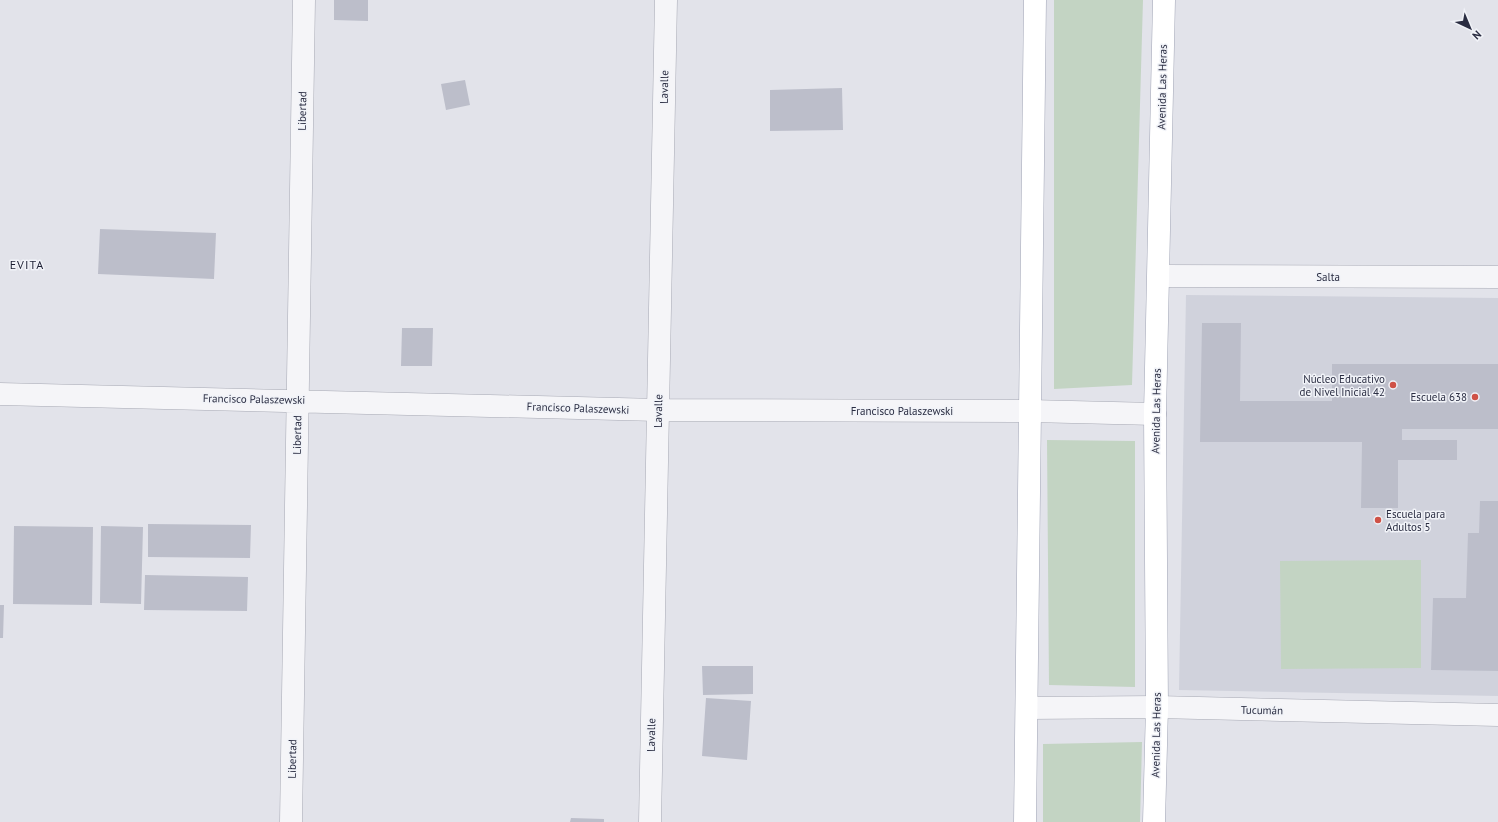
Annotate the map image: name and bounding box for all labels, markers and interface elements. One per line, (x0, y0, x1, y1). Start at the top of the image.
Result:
north arrow (1450, 8, 1490, 48)
text: N (1469, 28, 1484, 43)
street label: Avenida Las Heras (1154, 44, 1170, 130)
street label: Lavalle (657, 70, 671, 104)
street label: Libertad (295, 91, 309, 131)
district label: EVITA (10, 257, 44, 272)
street label: Salta (1316, 270, 1340, 284)
street label: Avenida Las Heras (1148, 368, 1164, 454)
place label: Núcleo Educativo de Nivel Inicial 42 (1300, 372, 1385, 399)
marker: Núcleo Educativo de Nivel Inicial 42 (1388, 380, 1398, 390)
place label: Escuela 638 (1410, 390, 1467, 404)
street label: Francisco Palaszewski (203, 391, 305, 407)
marker: Escuela 638 (1470, 392, 1480, 402)
street label: Lavalle (651, 394, 665, 428)
street label: Francisco Palaszewski (526, 399, 630, 417)
street label: Francisco Palaszewski (851, 404, 953, 418)
street label: Libertad (290, 415, 304, 455)
place label: Escuela para Adultos 5 (1386, 507, 1445, 534)
marker: Escuela para Adultos 5 (1373, 515, 1383, 525)
street label: Avenida Las Heras (1148, 692, 1164, 778)
street label: Tucumán (1241, 703, 1283, 717)
street label: Lavalle (644, 718, 658, 752)
street label: Libertad (285, 739, 299, 779)

